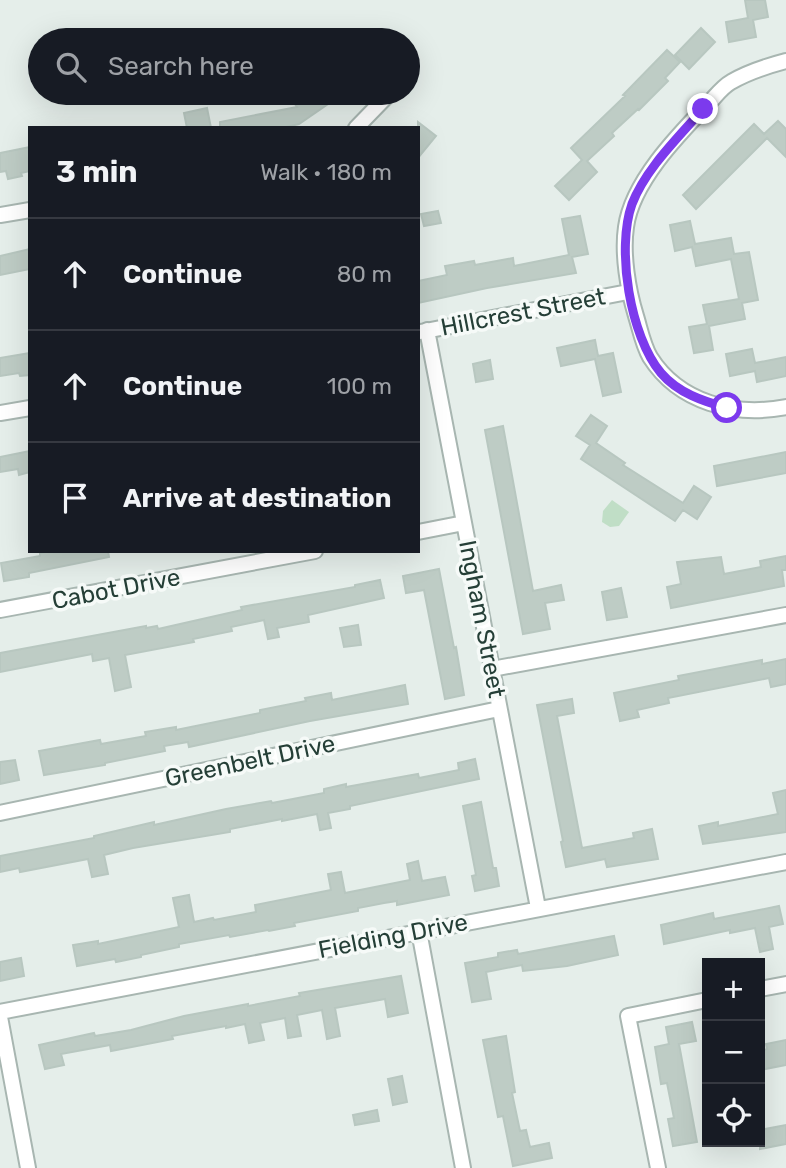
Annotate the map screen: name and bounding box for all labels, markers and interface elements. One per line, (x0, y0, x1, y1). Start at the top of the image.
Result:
search box (28, 28, 420, 105)
icon: search (52, 48, 90, 86)
text: Search here (108, 51, 254, 82)
route end (687, 93, 718, 124)
text: 3 min (56, 154, 138, 190)
text: Walk · 180 m (260, 158, 392, 186)
icon: ahead (56, 255, 94, 293)
text: Continue (123, 259, 242, 290)
text: 80 m (337, 260, 392, 288)
street label: Hillcrest Street (438, 282, 608, 342)
icon: ahead (56, 367, 94, 405)
text: Continue (123, 371, 242, 402)
text: 100 m (327, 372, 392, 400)
route start (711, 392, 742, 423)
icon: arrive (56, 479, 94, 517)
text: Arrive at destination (123, 483, 391, 514)
street label: Ingham Street (453, 538, 511, 700)
street label: Cabot Drive (49, 563, 183, 615)
street label: Greenbelt Drive (162, 729, 338, 793)
street label: Fielding Drive (316, 908, 470, 964)
map controls (702, 958, 765, 1147)
button: + (702, 958, 765, 1021)
button: − (702, 1021, 765, 1084)
button: locate (702, 1084, 765, 1147)

